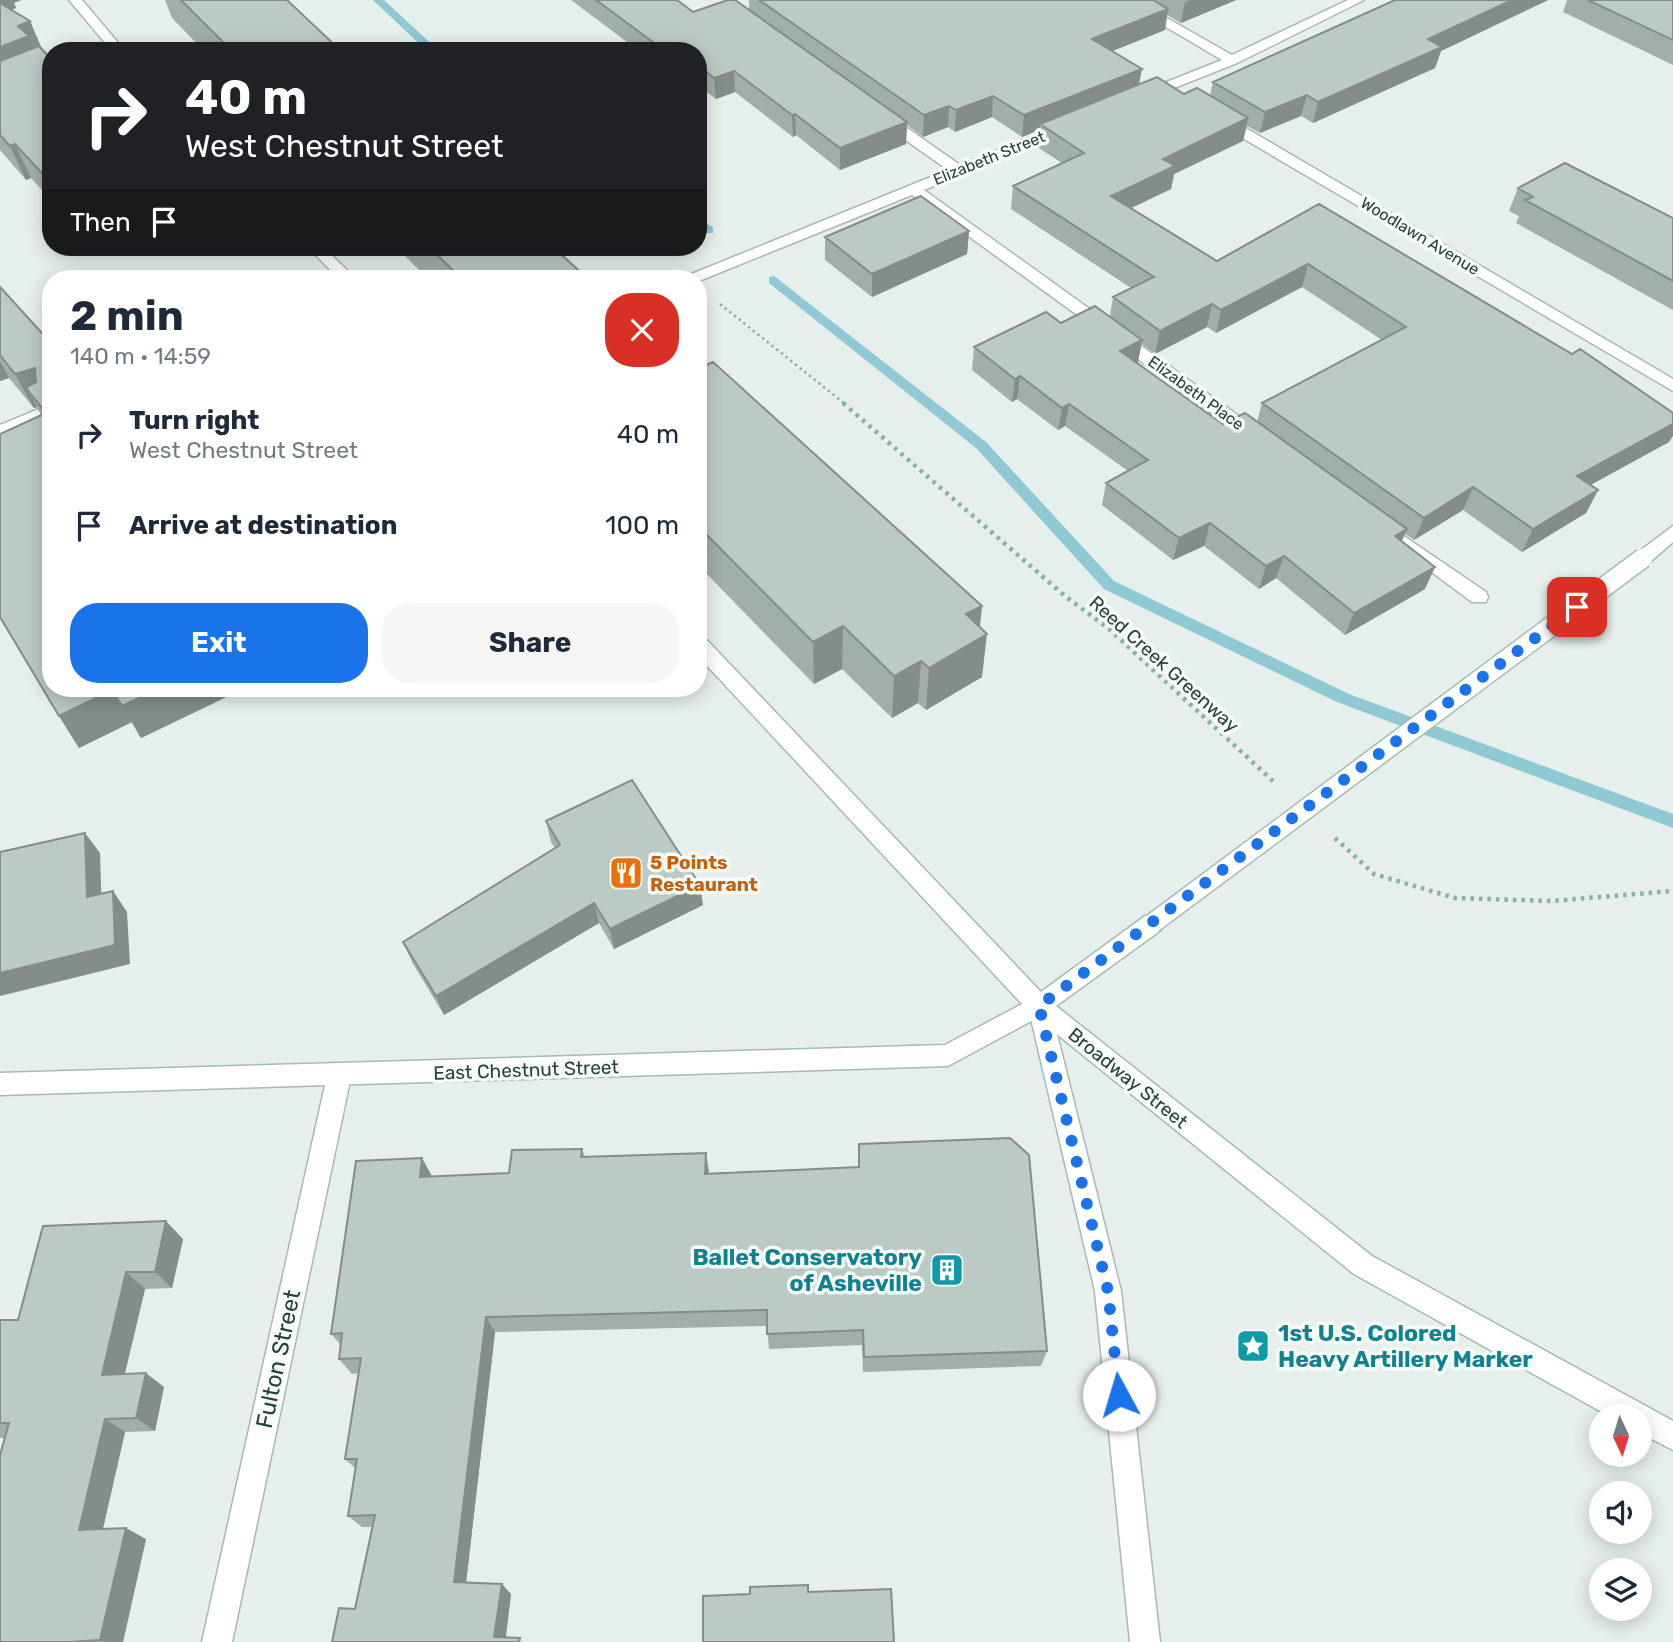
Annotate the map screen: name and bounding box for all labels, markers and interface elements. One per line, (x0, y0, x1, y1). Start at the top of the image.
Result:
text: 40 m (185, 68, 307, 126)
icon: right (70, 70, 161, 161)
text: West Chestnut Street (185, 127, 504, 165)
street label: Elizabeth Street (930, 127, 1048, 189)
street label: Woodlawn Avenue (1357, 193, 1483, 279)
icon: arrive (145, 203, 183, 241)
text: Then (70, 207, 131, 238)
text: 2 min (70, 291, 184, 341)
button: close (605, 293, 679, 367)
text: 140 m · 14:59 (70, 342, 211, 370)
street label: Elizabeth Place (1144, 352, 1248, 434)
text: Turn right (129, 405, 259, 436)
icon: right (70, 416, 108, 454)
text: 40 m (617, 419, 679, 450)
text: West Chestnut Street (129, 436, 358, 464)
icon: arrive (70, 507, 108, 545)
text: Arrive at destination (129, 510, 397, 541)
text: 100 m (605, 510, 679, 541)
pin (1547, 577, 1607, 637)
icon: arrive (1558, 588, 1596, 626)
street label: Reed Creek Greenway (1085, 591, 1243, 737)
button: Exit (70, 603, 368, 683)
button: Share (382, 603, 679, 683)
place label: 5 Points Restaurant (650, 851, 758, 896)
restaurant icon: 5 Points Restaurant (607, 854, 645, 892)
street label: Broadway Street (1064, 1023, 1193, 1134)
street label: East Chestnut Street (433, 1055, 620, 1085)
place label: Ballet Conservatory of Asheville (692, 1243, 922, 1297)
building icon: Ballet Conservatory of Asheville (928, 1251, 966, 1289)
street label: Fulton Street (250, 1287, 306, 1431)
place label: 1st U.S. Colored Heavy Artillery Marker (1278, 1319, 1533, 1373)
place icon: 1st U.S. Colored Heavy Artillery Marker (1234, 1327, 1272, 1365)
position arrow (1082, 1358, 1156, 1432)
north arrow (1589, 1404, 1652, 1466)
map controls (1589, 1404, 1652, 1621)
button: sound (1589, 1481, 1652, 1544)
button: layers (1589, 1558, 1652, 1621)

